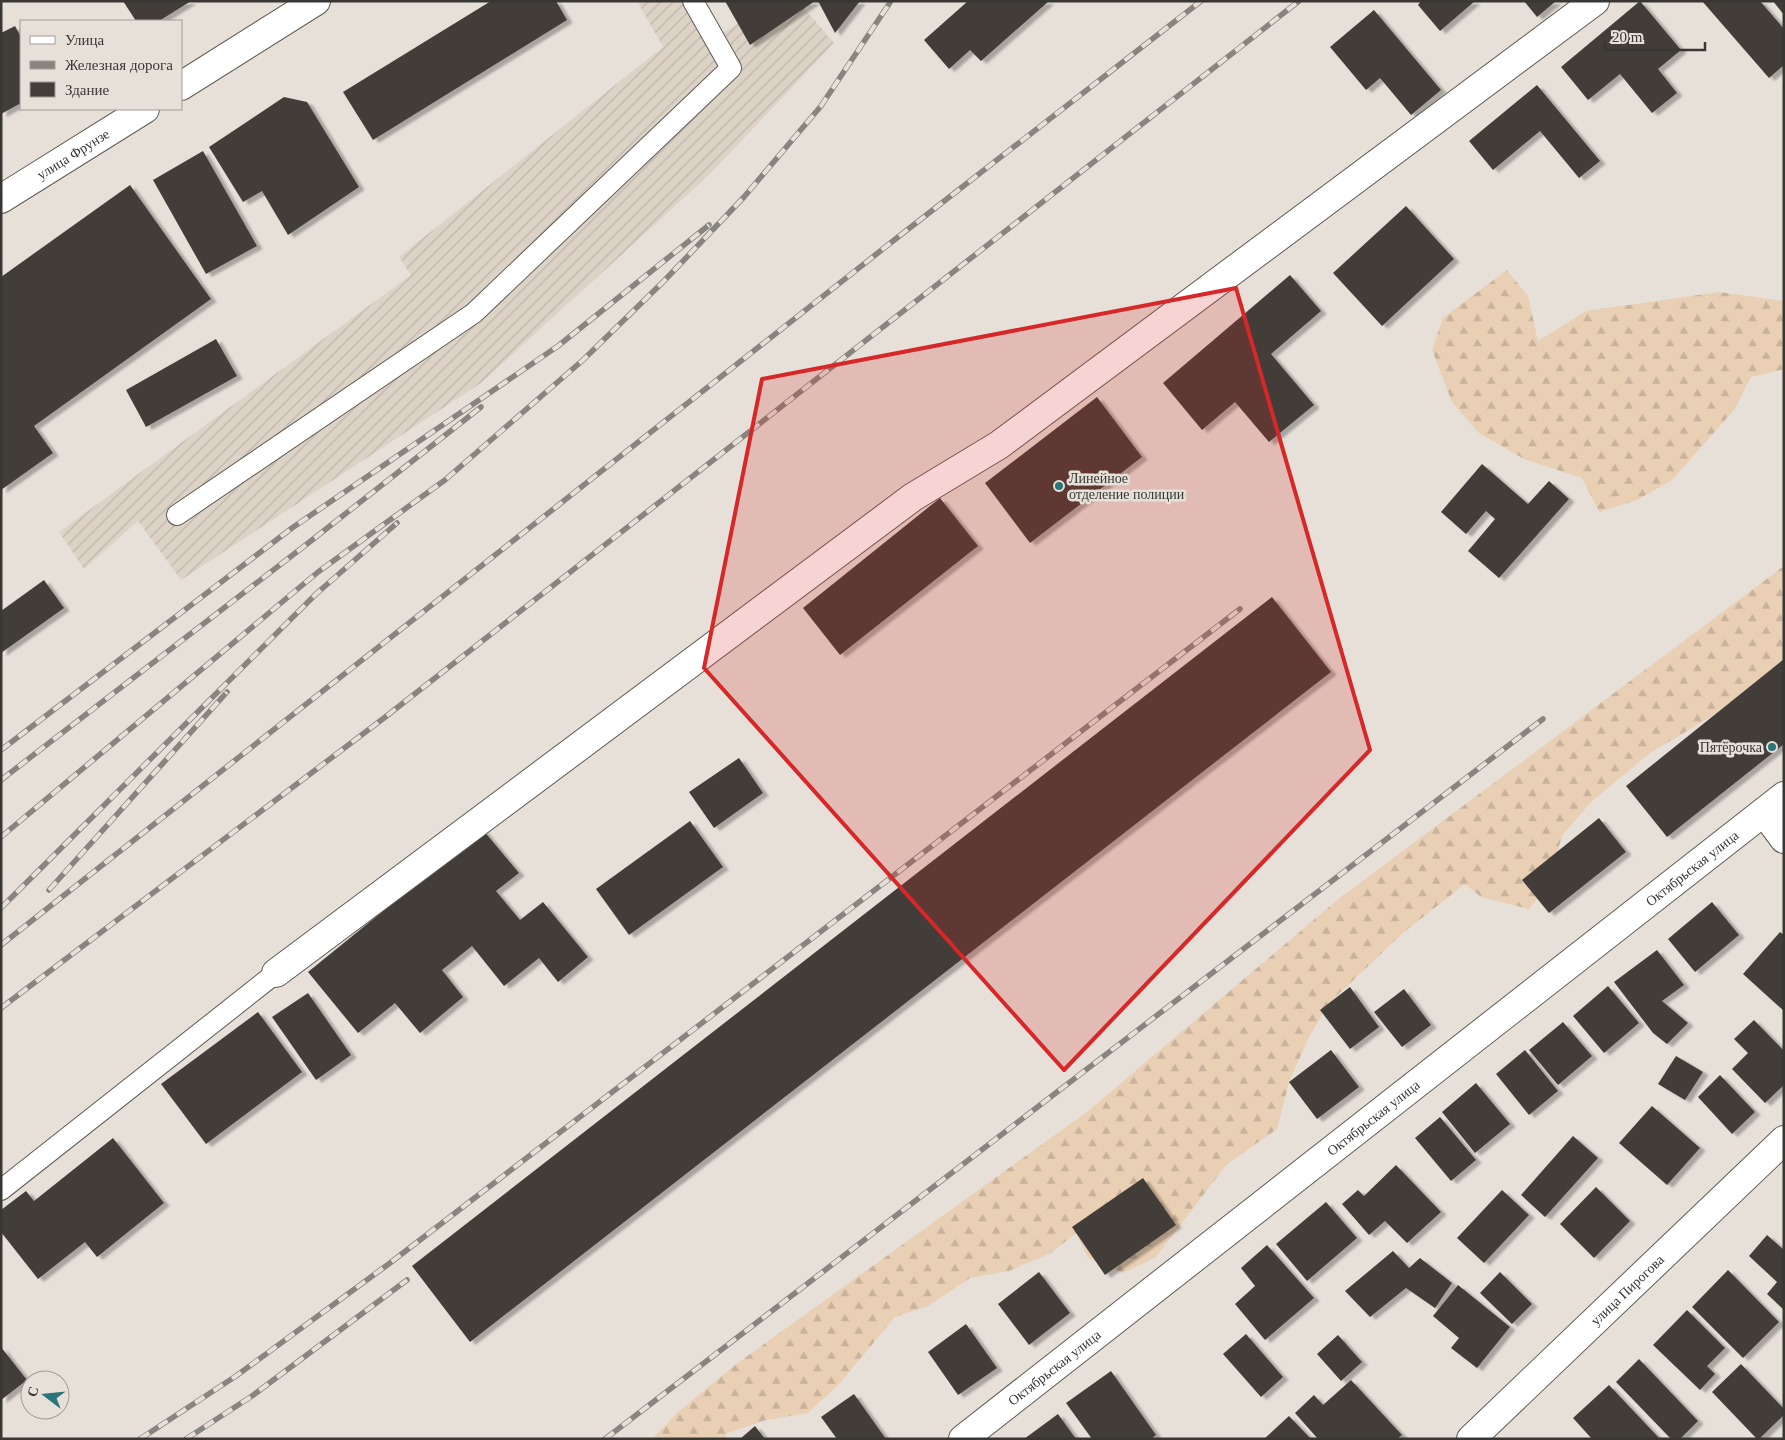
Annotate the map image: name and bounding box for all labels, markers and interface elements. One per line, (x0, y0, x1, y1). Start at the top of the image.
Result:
legend (20, 20, 182, 110)
scale bar (1605, 20, 1705, 52)
text: 20 m (1612, 29, 1643, 45)
text: Улица (65, 32, 104, 48)
text: Железная дорога (65, 57, 173, 73)
text: Здание (65, 82, 109, 98)
street label: улица Фрунзе (34, 126, 112, 183)
place label: Линейное отделение полиции (1069, 471, 1185, 502)
marker: Линейное отделение полиции (1053, 480, 1065, 492)
place label: Пятёрочка (1700, 740, 1763, 755)
marker: Пятёрочка (1766, 741, 1778, 753)
street label: Октябрьская улица (1643, 827, 1742, 909)
street label: Октябрьская улица (1324, 1077, 1423, 1159)
street label: улица Пирогова (1588, 1251, 1668, 1328)
street label: Октябрьская улица (1005, 1327, 1104, 1409)
north arrow (20, 1370, 70, 1420)
text: С (24, 1385, 42, 1398)

